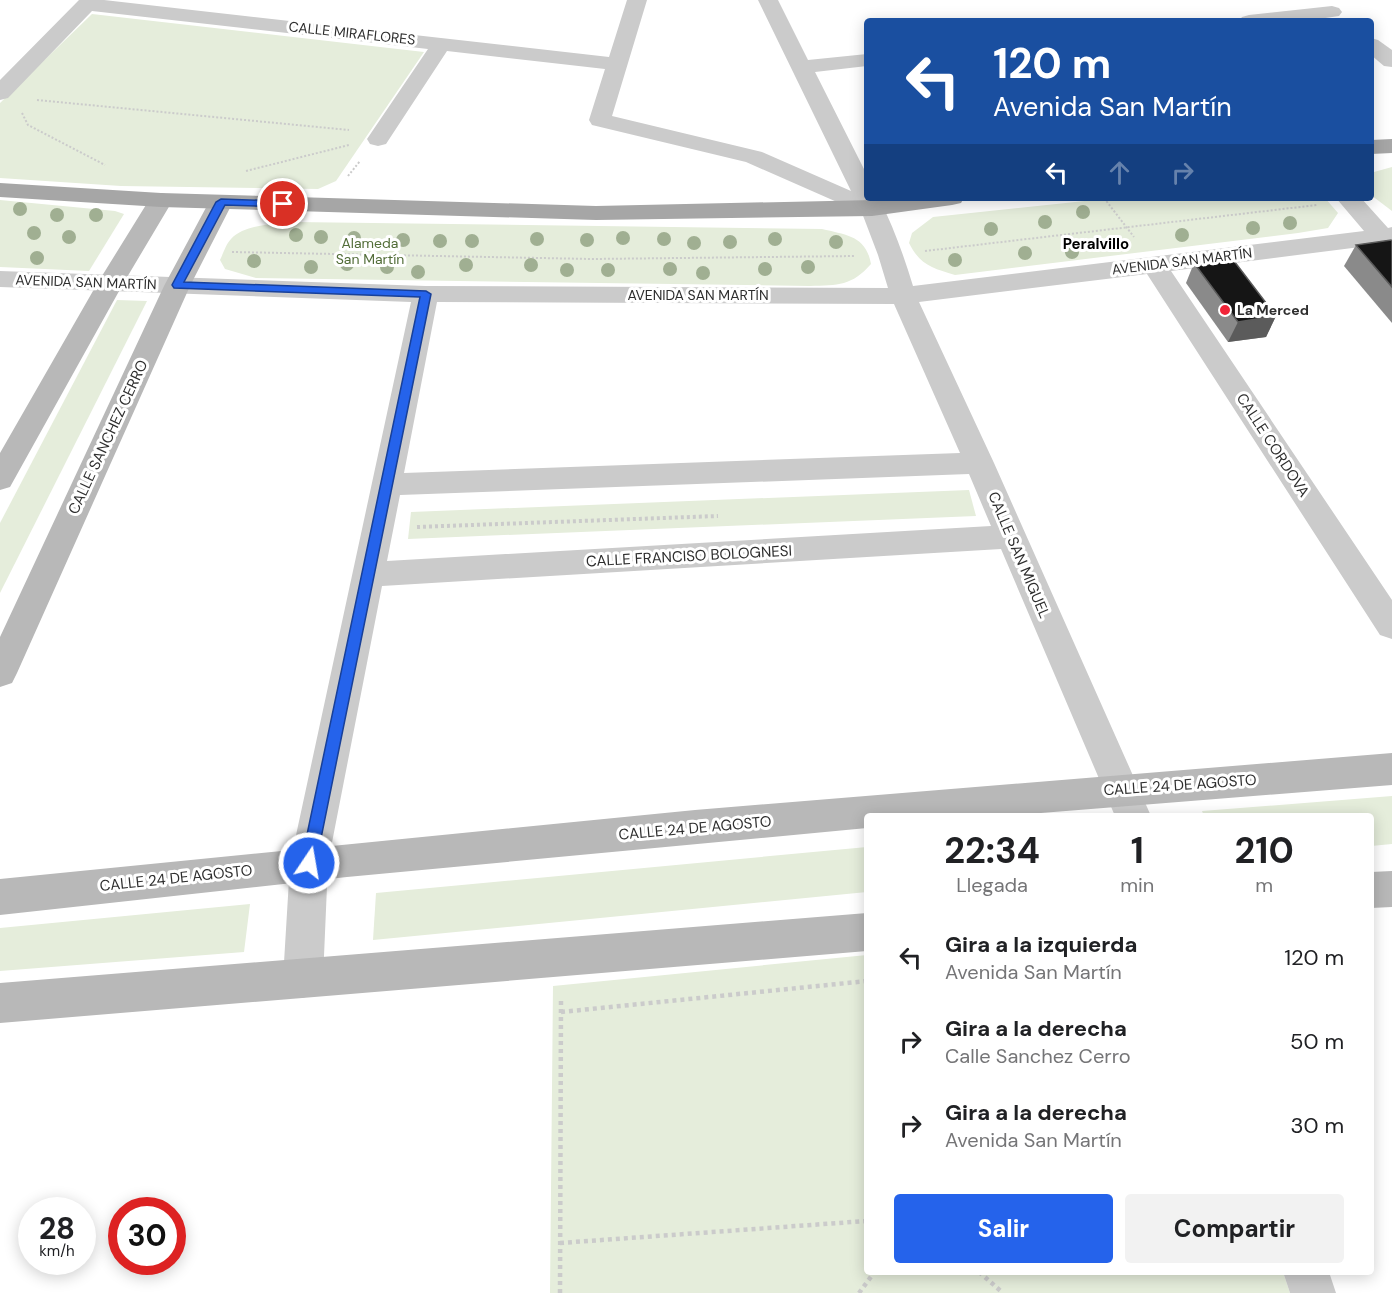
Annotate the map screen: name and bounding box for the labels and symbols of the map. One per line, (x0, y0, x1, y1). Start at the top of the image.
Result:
street label: CALLE MIRAFLORES (288, 17, 416, 49)
pin (257, 178, 308, 229)
park label: Alameda San Martín (336, 234, 404, 268)
district label: Peralvillo (1063, 234, 1129, 254)
street label: AVENIDA SAN MARTÍN (1111, 243, 1253, 279)
street label: AVENIDA SAN MARTÍN (15, 271, 157, 293)
street label: AVENIDA SAN MARTÍN (627, 286, 769, 304)
place label: La Merced (1237, 301, 1309, 319)
marker: La Merced (1218, 303, 1232, 317)
street label: CALLE SANCHEZ CERRO (63, 357, 153, 517)
street label: CALLE CORDOVA (1232, 389, 1314, 501)
street label: CALLE SAN MIGUEL (983, 489, 1055, 621)
street label: CALLE FRANCISO BOLOGNESI (586, 541, 792, 571)
street label: CALLE 24 DE AGOSTO (1103, 770, 1257, 800)
street label: CALLE 24 DE AGOSTO (618, 811, 772, 845)
position arrow (277, 831, 341, 895)
street label: CALLE 24 DE AGOSTO (99, 860, 253, 896)
speed limit sign: 30 (108, 1197, 186, 1275)

